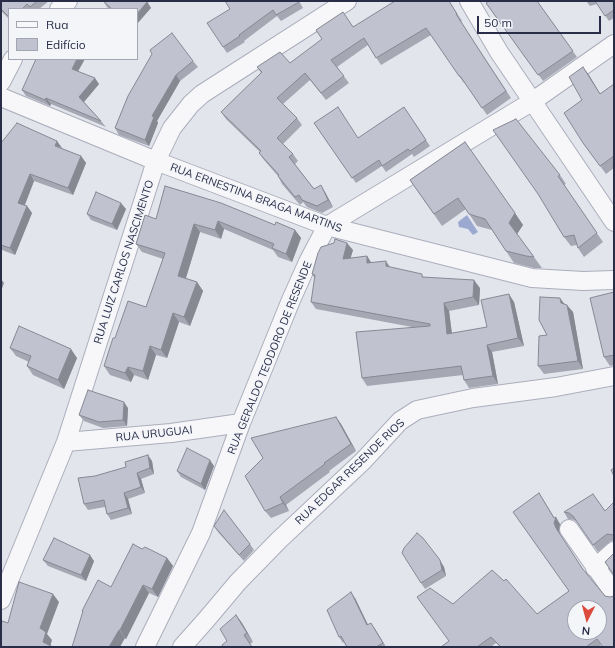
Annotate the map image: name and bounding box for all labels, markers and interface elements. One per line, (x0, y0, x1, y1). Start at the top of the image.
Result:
legend (8, 8, 138, 60)
scale bar (479, 8, 603, 34)
text: 50 m (484, 15, 512, 30)
text: Rua (46, 17, 68, 32)
text: Edifício (46, 37, 86, 52)
street label: RUA ERNESTINA BRAGA MARTINS (168, 161, 344, 235)
street label: RUA LUIZ CARLOS NASCIMENTO (91, 178, 157, 346)
street label: RUA GERALDO TEODORO DE RESENDE (225, 259, 315, 457)
street label: RUA EDGAR RESENDE RIOS (293, 416, 407, 528)
street label: RUA URUGUAI (115, 423, 193, 445)
north arrow (567, 600, 607, 640)
text: N (581, 624, 591, 638)

